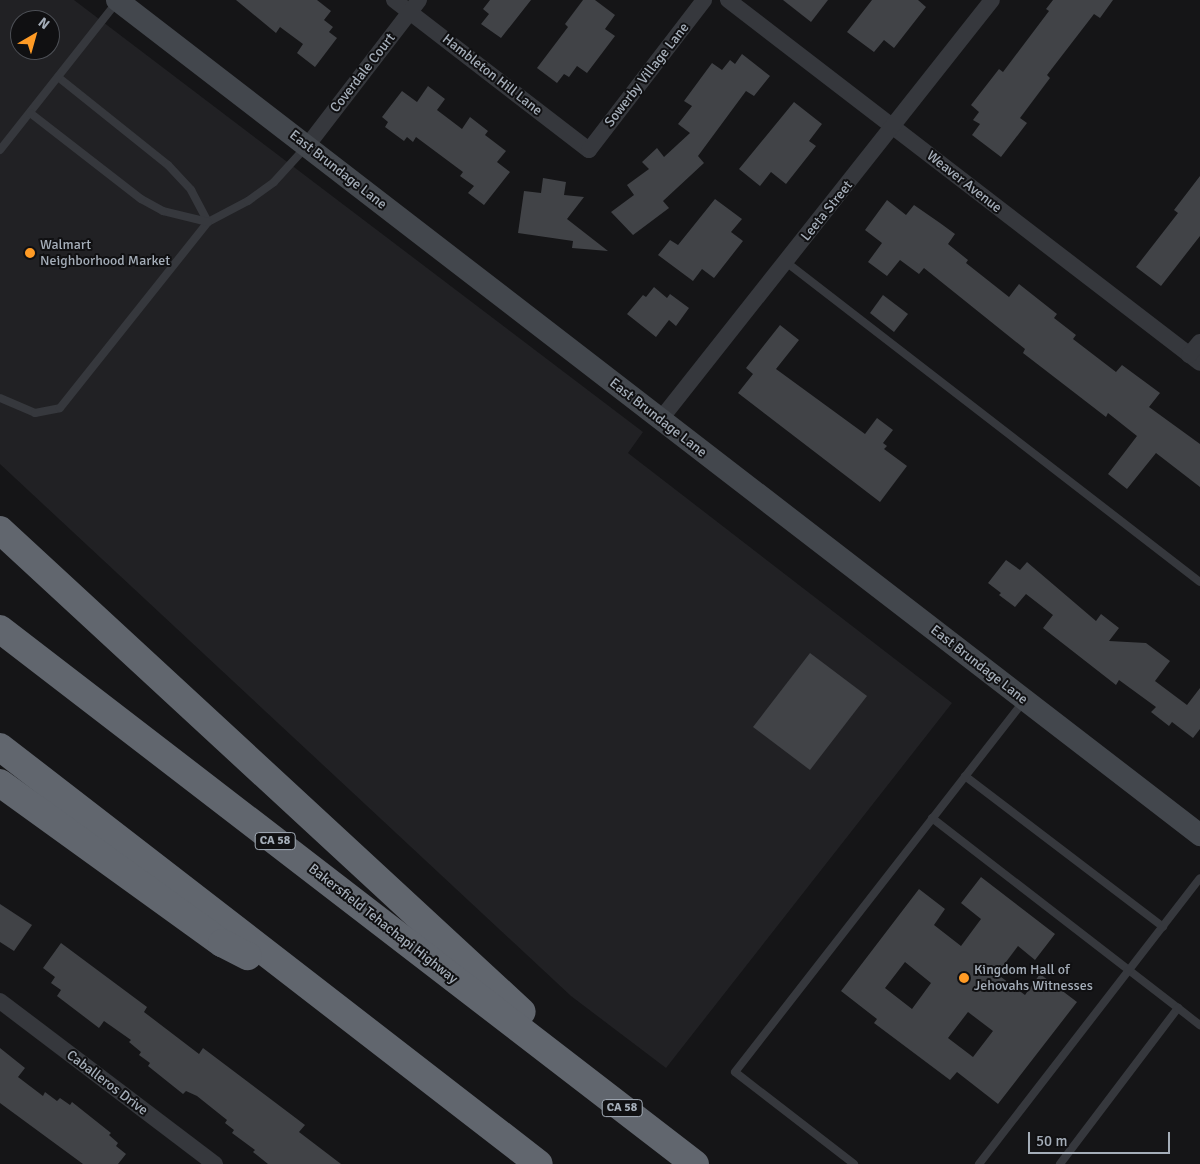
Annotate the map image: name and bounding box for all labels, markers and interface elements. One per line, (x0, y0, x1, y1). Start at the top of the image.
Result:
north arrow (10, 10, 60, 60)
text: N (35, 14, 53, 33)
street label: Sowerby Village Lane (601, 20, 693, 130)
street label: Coverdale Court (327, 30, 399, 116)
street label: Hambleton Hill Lane (439, 31, 545, 119)
street label: East Brundage Lane (286, 127, 390, 213)
street label: Weaver Avenue (923, 148, 1005, 216)
street label: Leeta Street (798, 178, 856, 244)
place label: Walmart Neighborhood Market (40, 237, 170, 270)
marker: Walmart Neighborhood Market (24, 247, 36, 259)
street label: East Brundage Lane (606, 375, 710, 461)
street label: East Brundage Lane (927, 622, 1031, 708)
road number: CA 58 (254, 831, 296, 850)
street label: Bakersfield Tehachapi Highway (305, 861, 461, 987)
place label: Kingdom Hall of Jehovahs Witnesses (974, 962, 1093, 994)
marker: Kingdom Hall of Jehovahs Witnesses (958, 972, 970, 984)
street label: Caballeros Drive (63, 1047, 151, 1119)
road number: CA 58 (601, 1098, 643, 1118)
scale bar (1030, 1122, 1172, 1154)
text: 50 m (1036, 1132, 1067, 1150)

